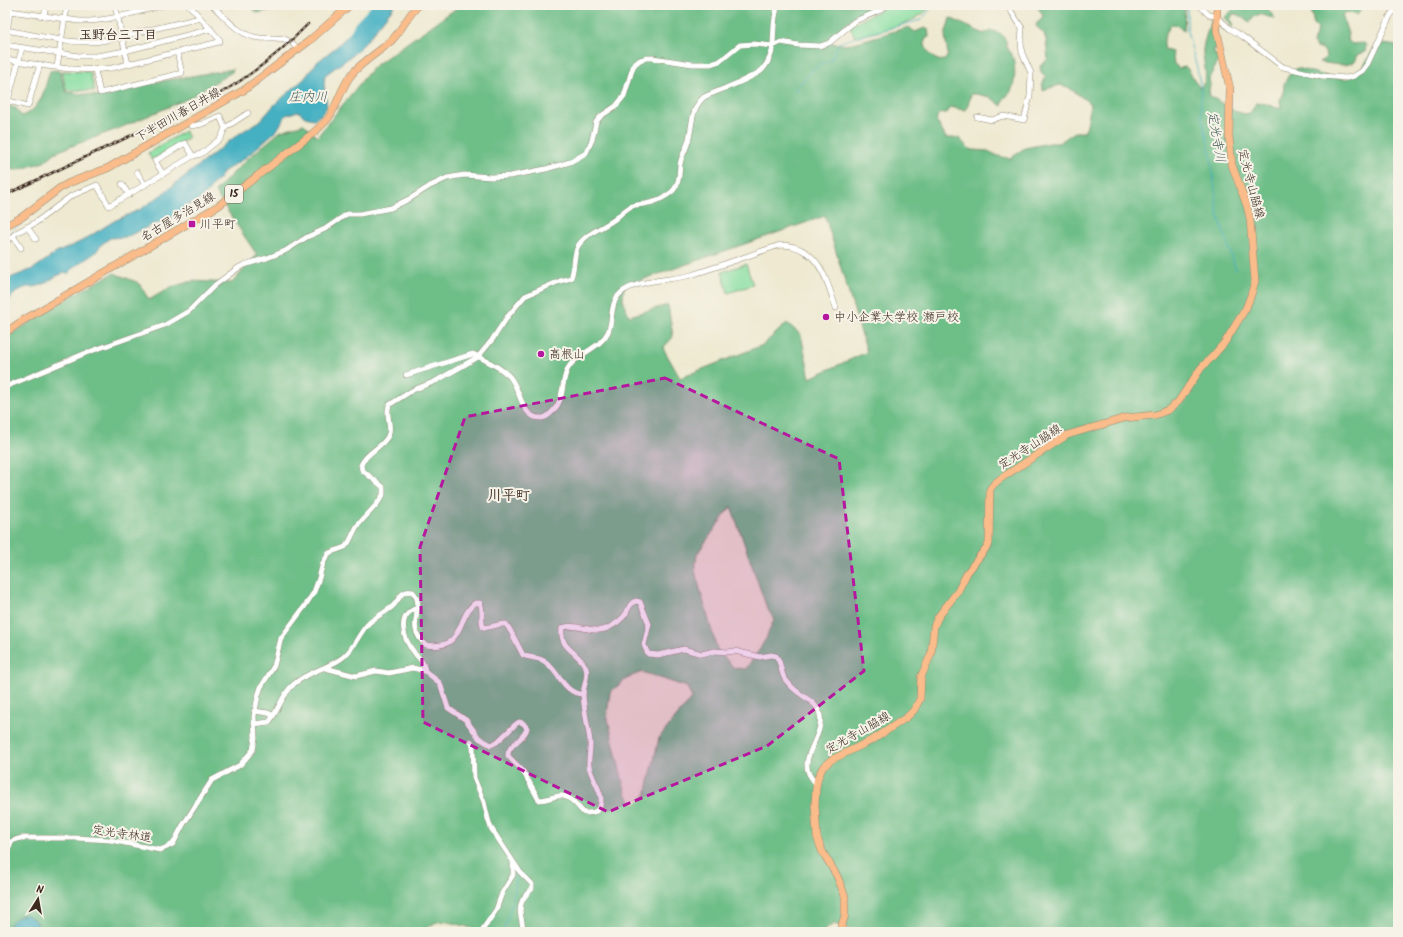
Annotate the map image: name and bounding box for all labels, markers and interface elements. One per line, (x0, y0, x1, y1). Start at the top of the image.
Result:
district label: 玉野台三丁目 (79, 25, 157, 46)
street label: 下半田川春日井線 (132, 83, 224, 147)
water label: 庄内川 (288, 87, 328, 108)
water label: 定光寺川 (1201, 110, 1231, 164)
street label: 定光寺山脇線 (1233, 147, 1269, 221)
road number: 15 (225, 185, 243, 203)
street label: 名古屋多治見線 (137, 187, 219, 247)
place label: 川平町 (200, 215, 236, 234)
marker: 川平町 (187, 219, 197, 229)
place label: 中小企業大学校 瀬戸校 (834, 308, 959, 327)
marker: 中小企業大学校 瀬戸校 (821, 312, 831, 322)
place label: 高根山 (549, 345, 585, 364)
marker: 高根山 (536, 349, 546, 359)
street label: 定光寺山脇線 (995, 419, 1065, 475)
district label: 川平町 (488, 485, 530, 507)
street label: 定光寺山脇線 (822, 707, 894, 759)
street label: 定光寺林道 (91, 820, 153, 848)
north arrow (18, 879, 58, 919)
text: N (35, 881, 45, 900)

